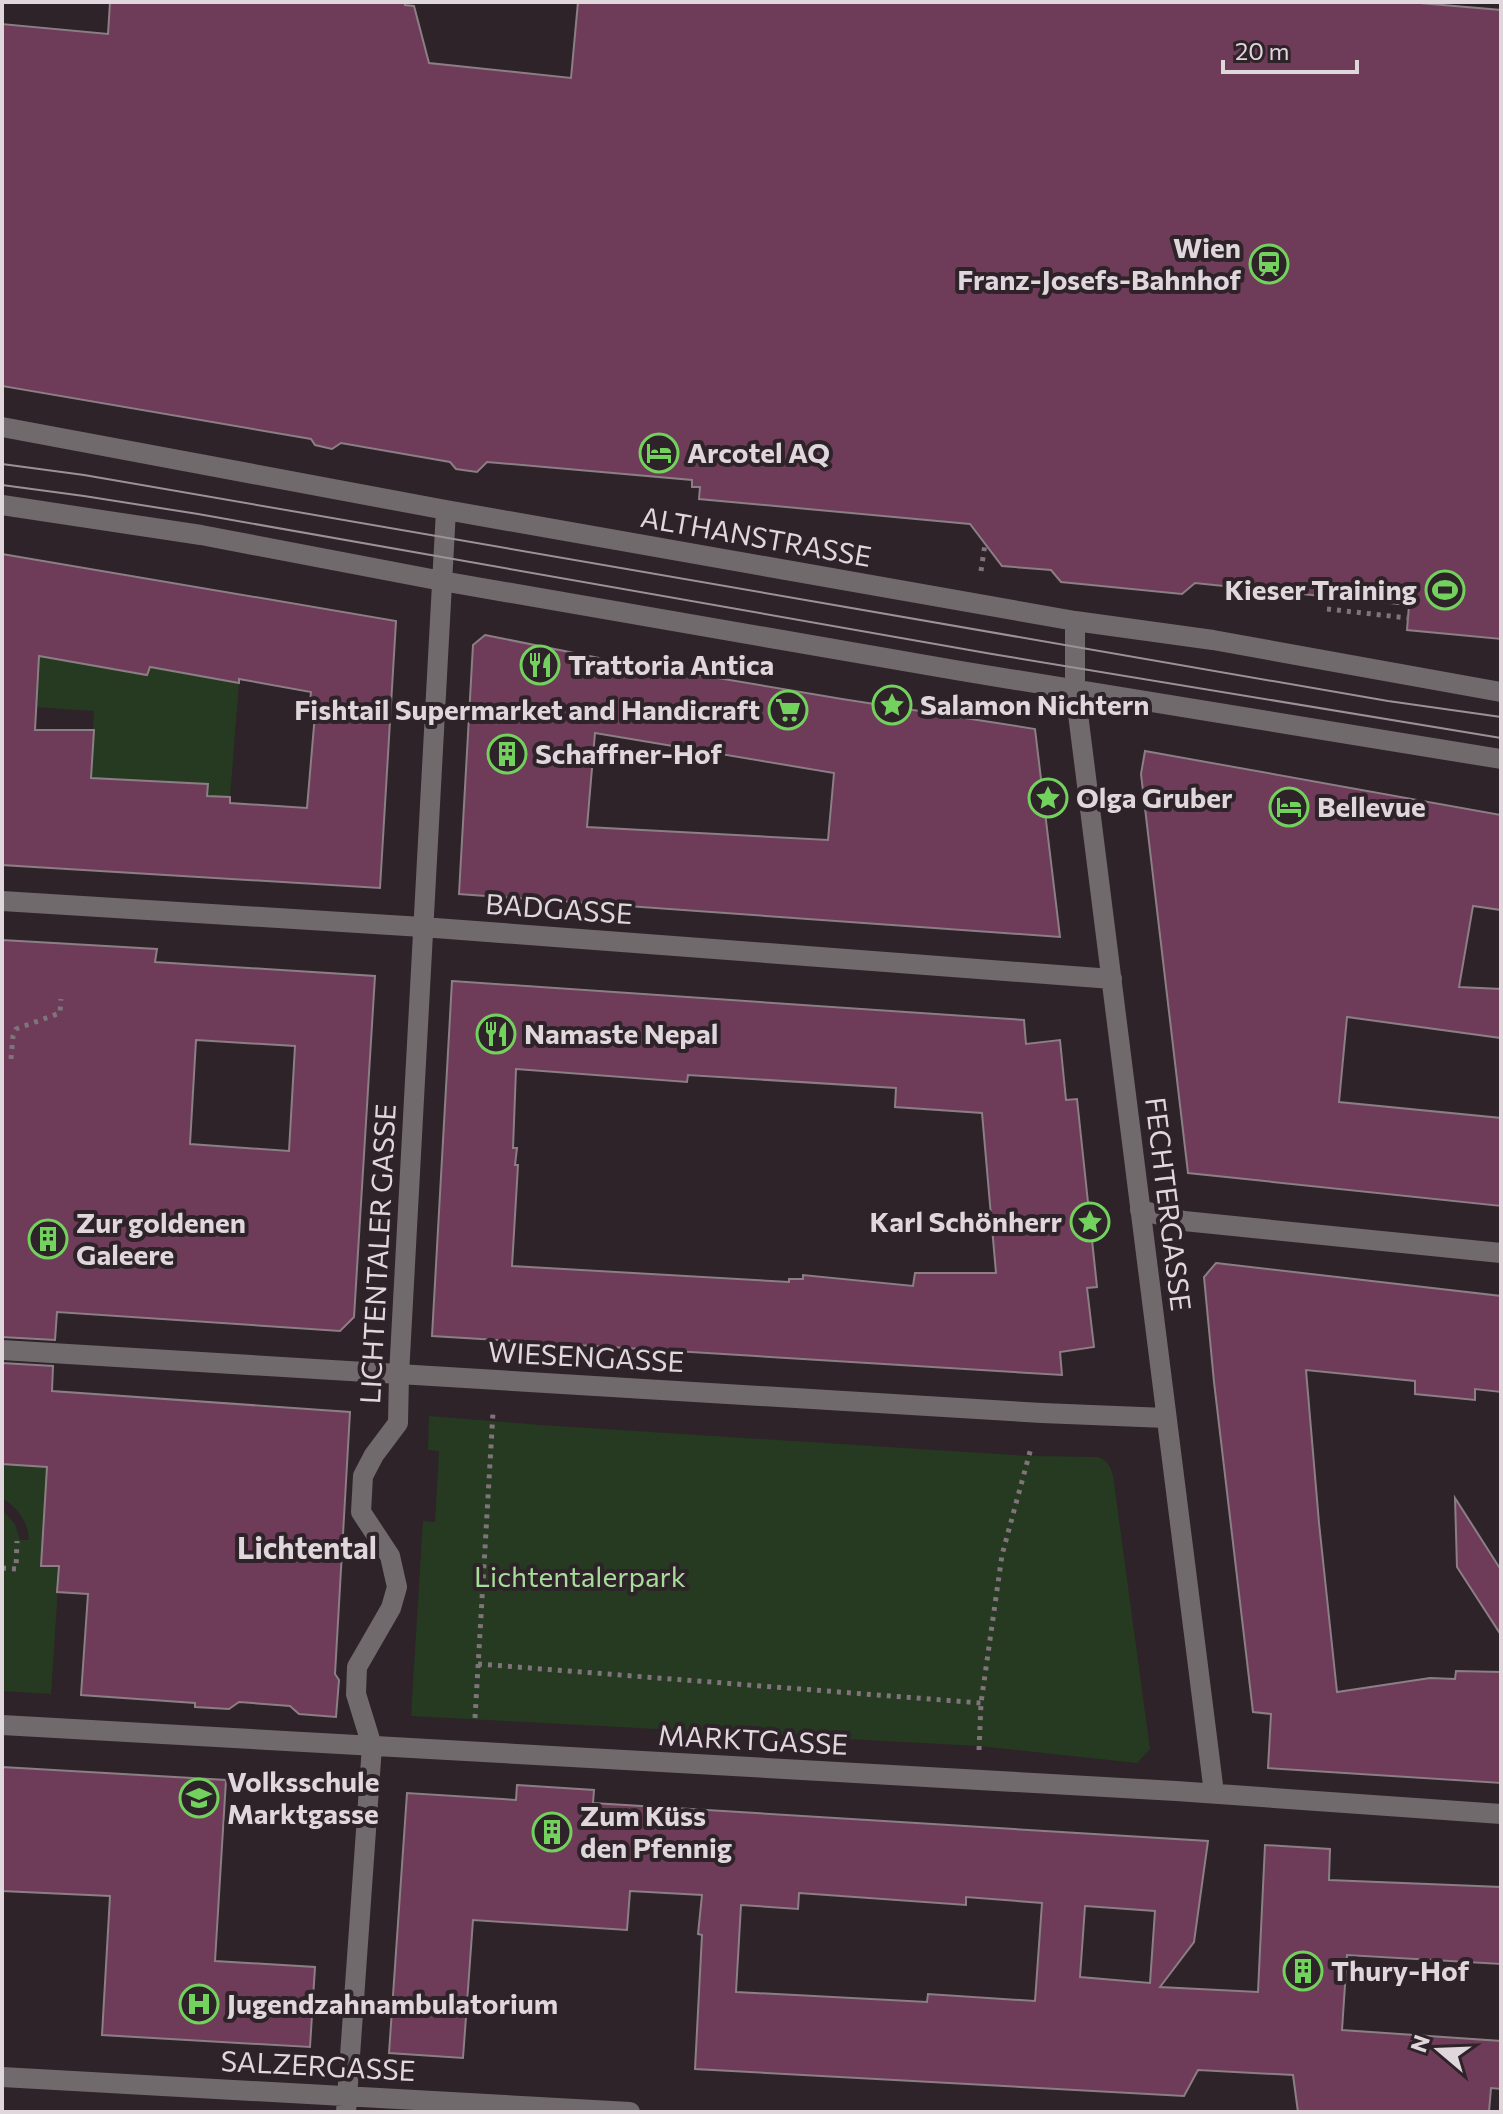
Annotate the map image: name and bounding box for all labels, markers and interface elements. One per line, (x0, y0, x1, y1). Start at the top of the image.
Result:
scale bar (1223, 24, 1357, 74)
text: 20 m (1235, 36, 1289, 65)
place label: Wien Franz-Josefs-Bahnhof (957, 230, 1242, 296)
station icon: Wien Franz-Josefs-Bahnhof (1248, 243, 1290, 285)
hotel icon: Arcotel AQ (638, 432, 680, 474)
place label: Arcotel AQ (687, 435, 830, 469)
street label: ALTHANSTRASSE (638, 499, 874, 573)
sports icon: Kieser Training (1424, 569, 1466, 611)
place label: Kieser Training (1224, 572, 1417, 606)
restaurant icon: Trattoria Antica (519, 644, 561, 686)
place label: Trattoria Antica (568, 647, 774, 681)
place icon: Salamon Nichtern (871, 684, 913, 726)
place label: Salamon Nichtern (920, 687, 1149, 721)
supermarket icon: Fishtail Supermarket and Handicraft (767, 689, 809, 731)
place label: Fishtail Supermarket and Handicraft (294, 692, 760, 726)
building icon: Schaffner-Hof (486, 733, 528, 775)
place label: Schaffner-Hof (535, 736, 723, 770)
place icon: Olga Gruber (1027, 777, 1069, 819)
place label: Olga Gruber (1076, 780, 1233, 814)
hotel icon: Bellevue (1268, 786, 1310, 828)
place label: Bellevue (1317, 789, 1426, 823)
street label: BADGASSE (484, 886, 634, 930)
restaurant icon: Namaste Nepal (475, 1013, 517, 1055)
place label: Namaste Nepal (524, 1016, 718, 1050)
street label: FECHTERGASSE (1139, 1095, 1199, 1313)
street label: LICHTENTALER GASSE (352, 1103, 402, 1405)
place icon: Karl Schönherr (1069, 1201, 1111, 1243)
place label: Karl Schönherr (870, 1204, 1062, 1238)
place label: Zur goldenen Galeere (76, 1205, 246, 1271)
building icon: Zur goldenen Galeere (27, 1218, 69, 1260)
street label: WIESENGASSE (487, 1334, 685, 1378)
district label: Lichtental (237, 1528, 377, 1565)
park label: Lichtentalerpark (474, 1559, 686, 1593)
street label: MARKTGASSE (657, 1717, 849, 1761)
place label: Volksschule Marktgasse (227, 1764, 379, 1830)
school or university icon: Volksschule Marktgasse (178, 1777, 220, 1819)
place label: Zum Küss den Pfennig (580, 1798, 732, 1864)
building icon: Zum Küss den Pfennig (531, 1811, 573, 1853)
building icon: Thury-Hof (1282, 1950, 1324, 1992)
place label: Thury-Hof (1331, 1953, 1470, 1987)
hospital icon: Jugendzahnambulatorium (178, 1983, 220, 2025)
place label: Jugendzahnambulatorium (227, 1986, 558, 2020)
north arrow (1399, 2010, 1479, 2090)
text: N (1404, 2031, 1435, 2056)
street label: SALZERGASSE (220, 2043, 416, 2087)

